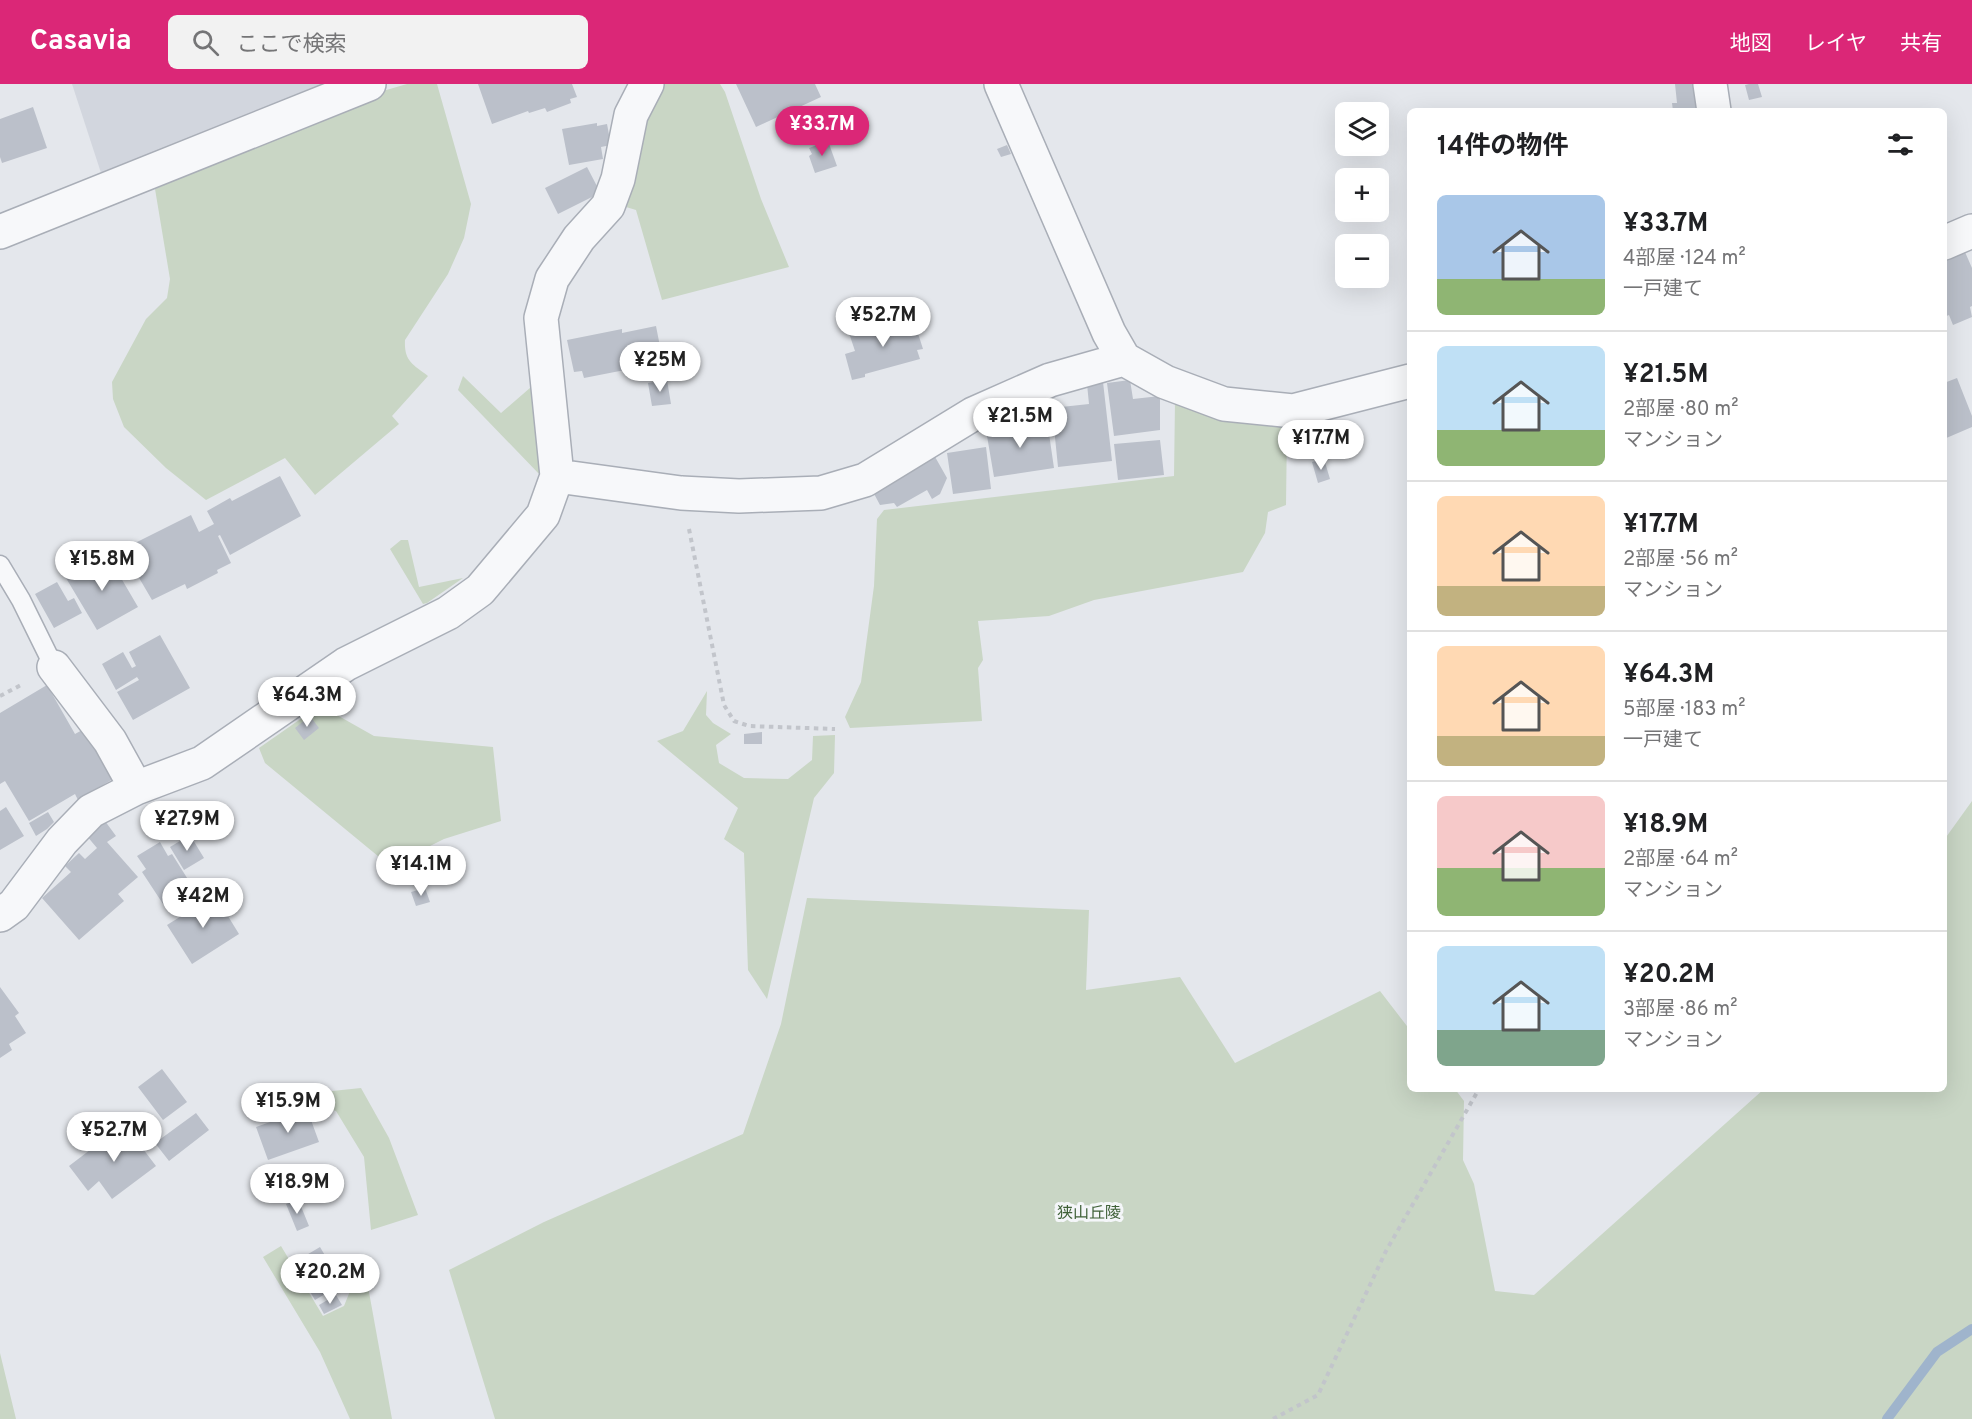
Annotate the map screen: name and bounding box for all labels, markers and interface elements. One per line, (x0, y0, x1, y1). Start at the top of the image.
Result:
search box (168, 15, 588, 69)
text: Casavia (30, 24, 132, 60)
icon: search (189, 26, 222, 59)
text: 地図 (1730, 31, 1772, 58)
text: レイヤ (1805, 31, 1867, 58)
text: 共有 (1900, 31, 1942, 58)
text: ここで検索 (237, 32, 347, 59)
map controls (1335, 102, 1389, 288)
button: layers (1335, 102, 1389, 156)
pin: ¥33.7M (773, 106, 871, 157)
text: ¥33.7M (789, 112, 855, 138)
icon: filters (1884, 128, 1917, 161)
text: 14件の物件 (1437, 131, 1568, 164)
button: + (1335, 168, 1389, 222)
text: ¥33.7M (1623, 208, 1708, 241)
icon: home (1485, 219, 1557, 291)
button: − (1335, 234, 1389, 288)
text: 4部屋 · 124 m² (1623, 246, 1746, 272)
text: 一戸建て (1623, 277, 1703, 303)
pin: ¥52.7M (834, 297, 932, 348)
text: ¥52.7M (850, 303, 916, 329)
pin: ¥25M (624, 342, 696, 393)
text: ¥25M (634, 348, 686, 374)
text: ¥21.5M (1623, 359, 1708, 392)
icon: home (1485, 370, 1557, 442)
text: 2部屋 · 80 m² (1623, 397, 1738, 423)
pin: ¥21.5M (971, 398, 1069, 449)
text: ¥21.5M (987, 404, 1053, 430)
pin: ¥17.7M (1272, 420, 1370, 471)
text: ¥17.7M (1292, 426, 1350, 452)
text: マンション (1623, 428, 1723, 454)
text: ¥17.7M (1623, 509, 1699, 542)
icon: home (1485, 520, 1557, 592)
pin: ¥15.8M (53, 541, 151, 592)
text: ¥15.8M (69, 547, 135, 573)
text: 2部屋 · 56 m² (1623, 547, 1738, 573)
text: マンション (1623, 578, 1723, 604)
text: ¥64.3M (1623, 659, 1714, 692)
icon: home (1485, 670, 1557, 742)
pin: ¥64.3M (258, 677, 356, 728)
text: ¥64.3M (272, 683, 342, 709)
text: 5部屋 · 183 m² (1623, 697, 1745, 723)
text: 一戸建て (1623, 728, 1703, 754)
pin: ¥27.9M (138, 801, 236, 852)
text: ¥27.9M (154, 807, 220, 833)
text: ¥18.9M (1623, 809, 1708, 842)
icon: home (1485, 820, 1557, 892)
pin: ¥14.1M (372, 846, 470, 897)
text: 2部屋 · 64 m² (1623, 847, 1738, 873)
text: ¥14.1M (390, 852, 452, 878)
pin: ¥42M (167, 878, 239, 929)
text: マンション (1623, 878, 1723, 904)
text: ¥42M (176, 884, 230, 910)
text: ¥20.2M (1623, 959, 1715, 992)
icon: home (1485, 970, 1557, 1042)
text: 3部屋 · 86 m² (1623, 997, 1737, 1023)
text: マンション (1623, 1028, 1723, 1054)
pin: ¥15.9M (239, 1083, 337, 1134)
text: ¥15.9M (255, 1089, 321, 1115)
pin: ¥52.7M (65, 1112, 163, 1163)
text: ¥52.7M (81, 1118, 147, 1144)
pin: ¥18.9M (248, 1164, 346, 1215)
text: ¥18.9M (264, 1170, 330, 1196)
park label: 狭山丘陵 (1057, 1204, 1121, 1224)
pin: ¥20.2M (281, 1254, 379, 1305)
text: ¥20.2M (295, 1260, 365, 1286)

